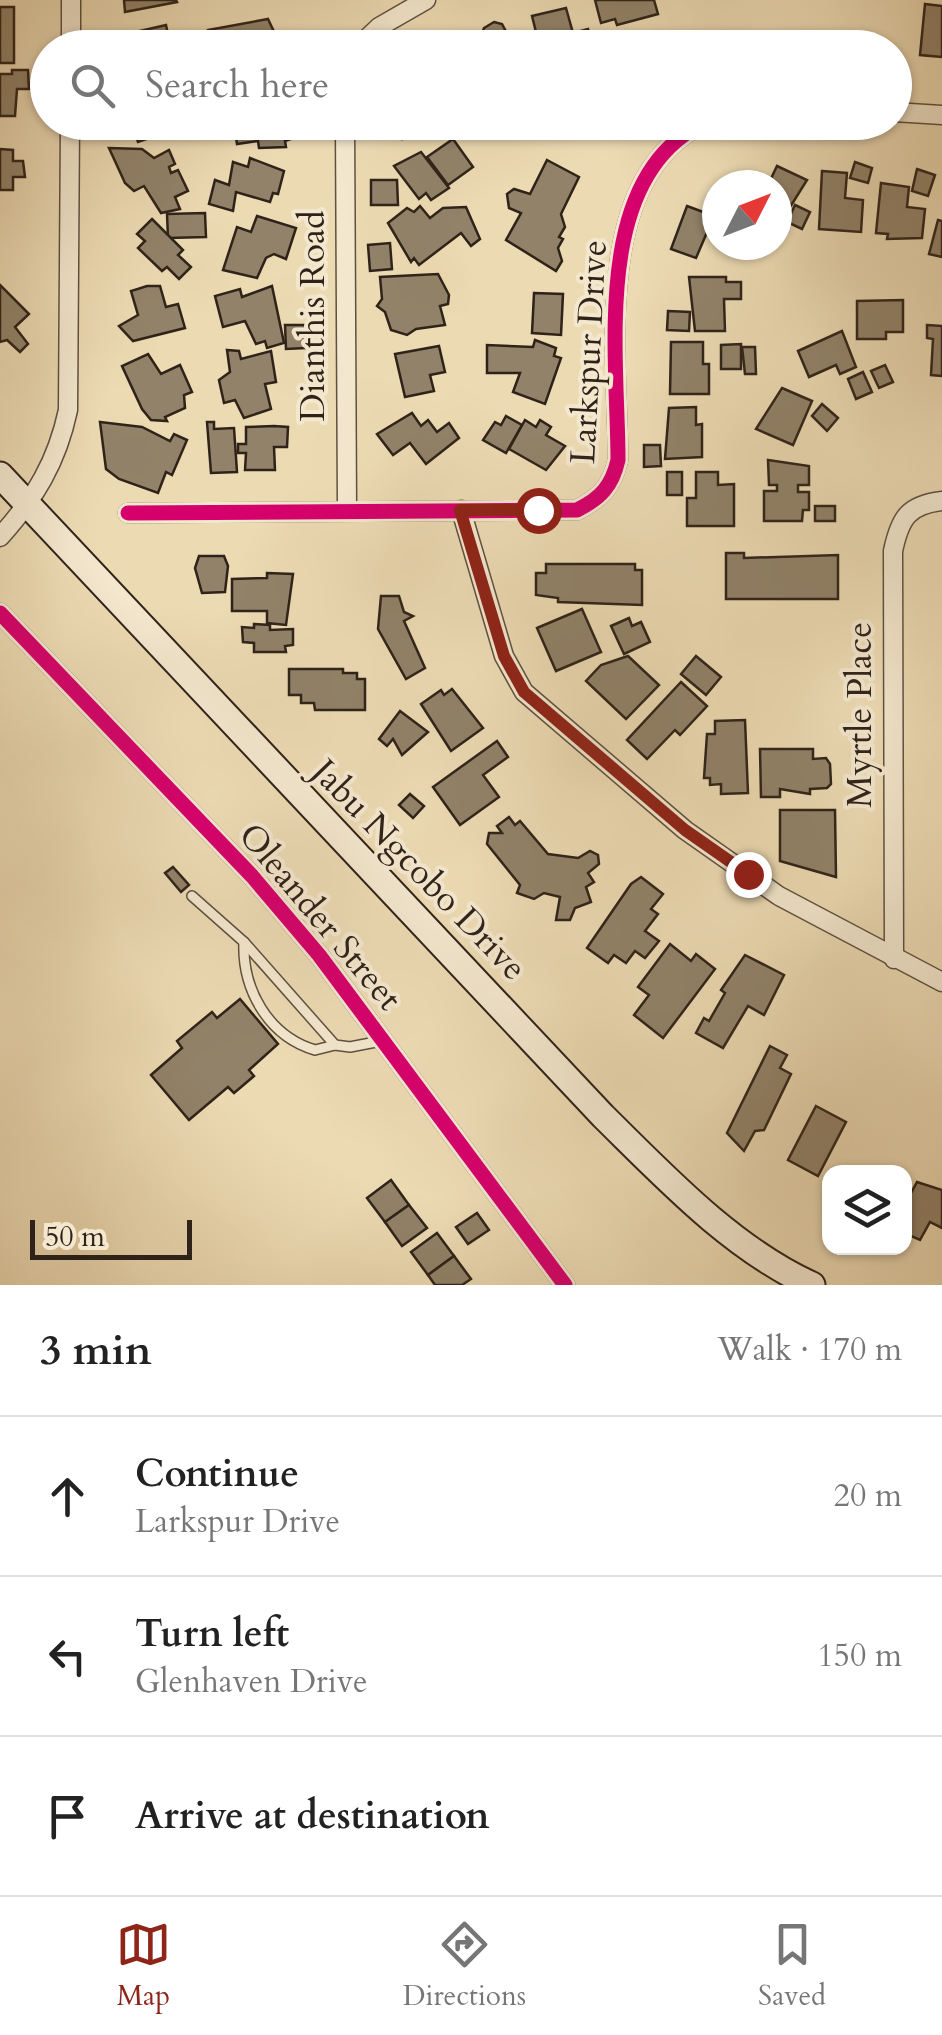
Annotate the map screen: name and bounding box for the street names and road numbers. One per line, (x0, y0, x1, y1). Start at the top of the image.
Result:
street label: Dianthis Road (289, 210, 337, 422)
street label: Larkspur Drive (559, 239, 619, 465)
street label: Myrtle Place (836, 622, 884, 808)
street label: Jabu Ngcobo Drive (297, 745, 537, 991)
street label: Oleander Street (227, 813, 413, 1021)

